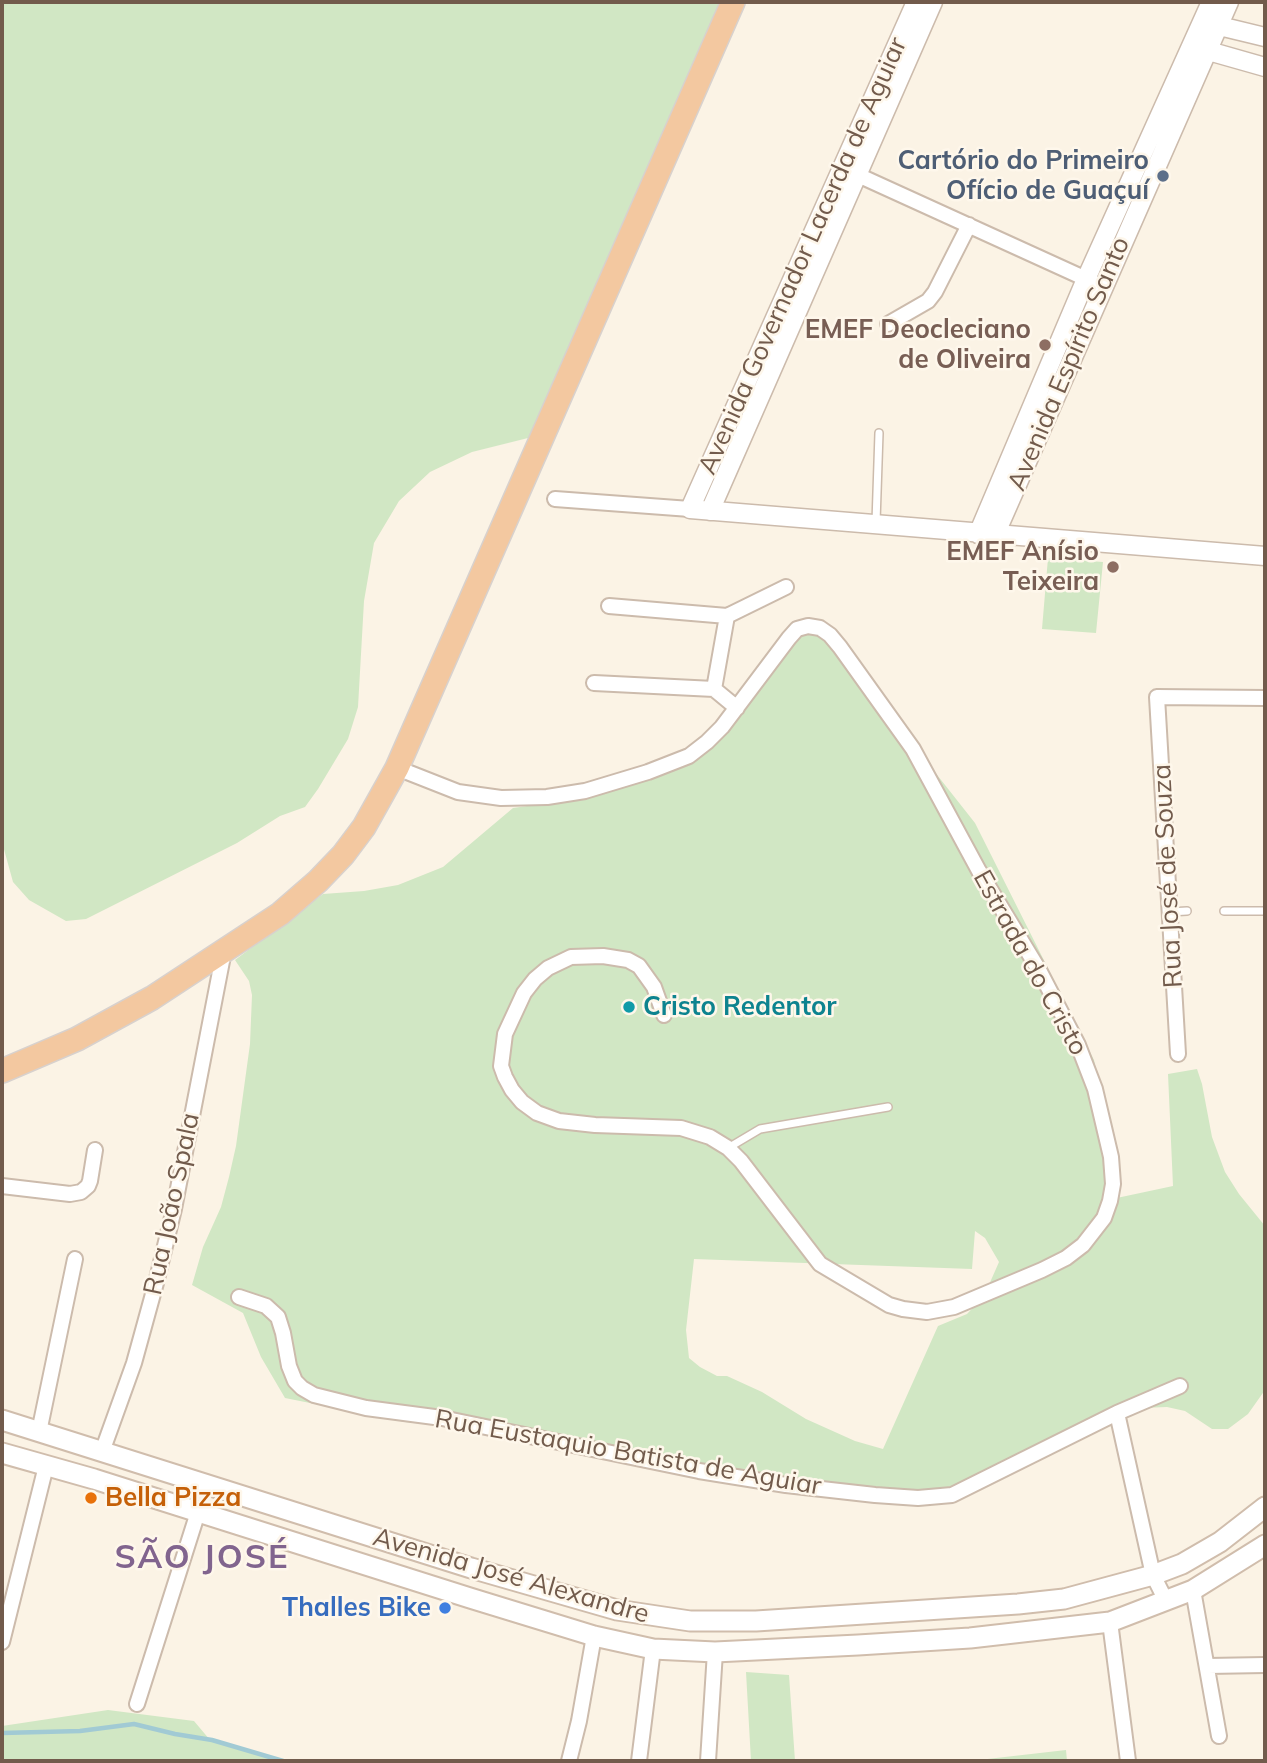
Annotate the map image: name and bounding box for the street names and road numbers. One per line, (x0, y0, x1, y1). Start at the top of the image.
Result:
street label: Avenida Governador Lacerda de Aguiar (692, 33, 914, 479)
street label: Avenida Espírito Santo (1001, 233, 1137, 495)
street label: Rua José de Souza (1147, 763, 1189, 989)
street label: Estrada do Cristo (966, 865, 1094, 1061)
street label: Rua João Spala (137, 1110, 207, 1298)
street label: Rua Eustaquio Batista de Aguiar (432, 1404, 824, 1502)
street label: Avenida José Alexandre (369, 1522, 653, 1630)

